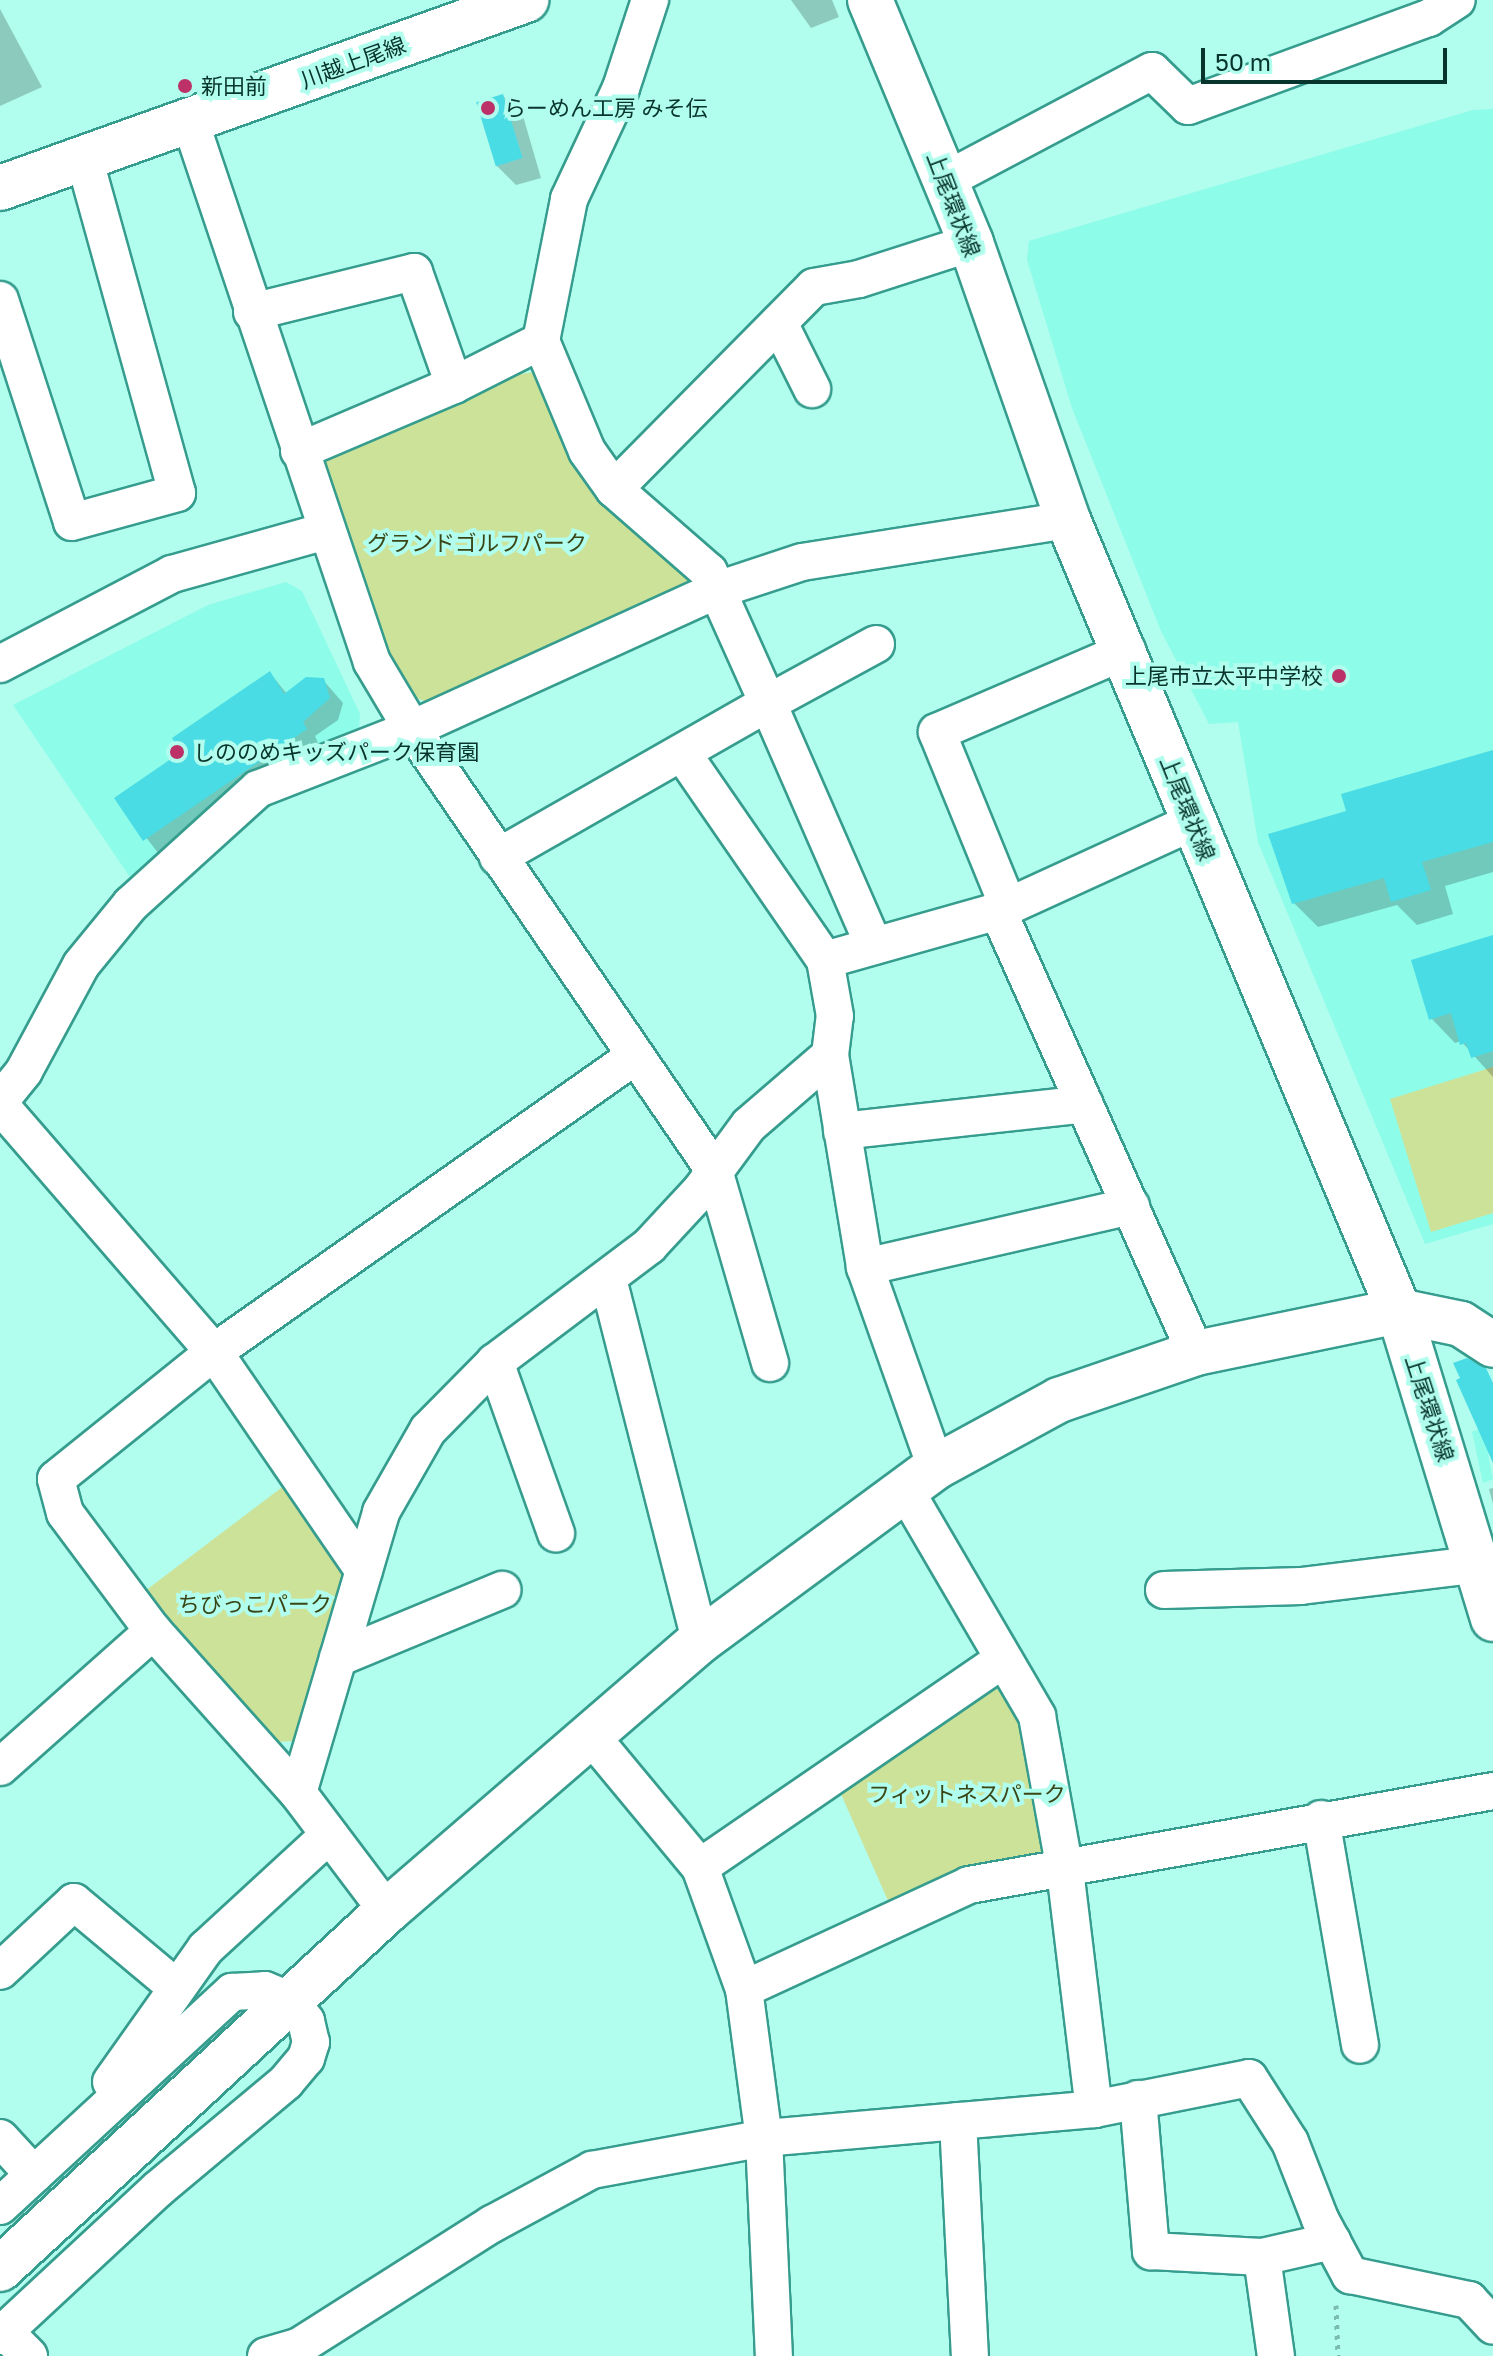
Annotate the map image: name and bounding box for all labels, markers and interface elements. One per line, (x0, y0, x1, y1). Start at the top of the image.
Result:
street label: 川越上尾線 (297, 31, 409, 93)
scale bar (1205, 32, 1451, 82)
text: 50 m (1215, 47, 1271, 76)
place label: 新田前 (201, 73, 267, 99)
marker: 新田前 (176, 77, 194, 95)
place label: らーめん工房 みそ伝 (504, 95, 707, 121)
marker: らーめん工房 みそ伝 (479, 99, 497, 117)
street label: 上尾環状線 (922, 148, 986, 260)
park label: グランドゴルフパーク (367, 530, 587, 556)
place label: 上尾市立太平中学校 (1125, 663, 1323, 689)
marker: 上尾市立太平中学校 (1330, 667, 1348, 685)
place label: しののめキッズパーク保育園 (193, 739, 479, 765)
marker: しののめキッズパーク保育園 (168, 743, 186, 761)
street label: 上尾環状線 (1155, 752, 1221, 864)
street label: 上尾環状線 (1400, 1352, 1460, 1464)
park label: ちびっこパーク (178, 1591, 332, 1617)
park label: フィットネスパーク (868, 1781, 1066, 1807)

